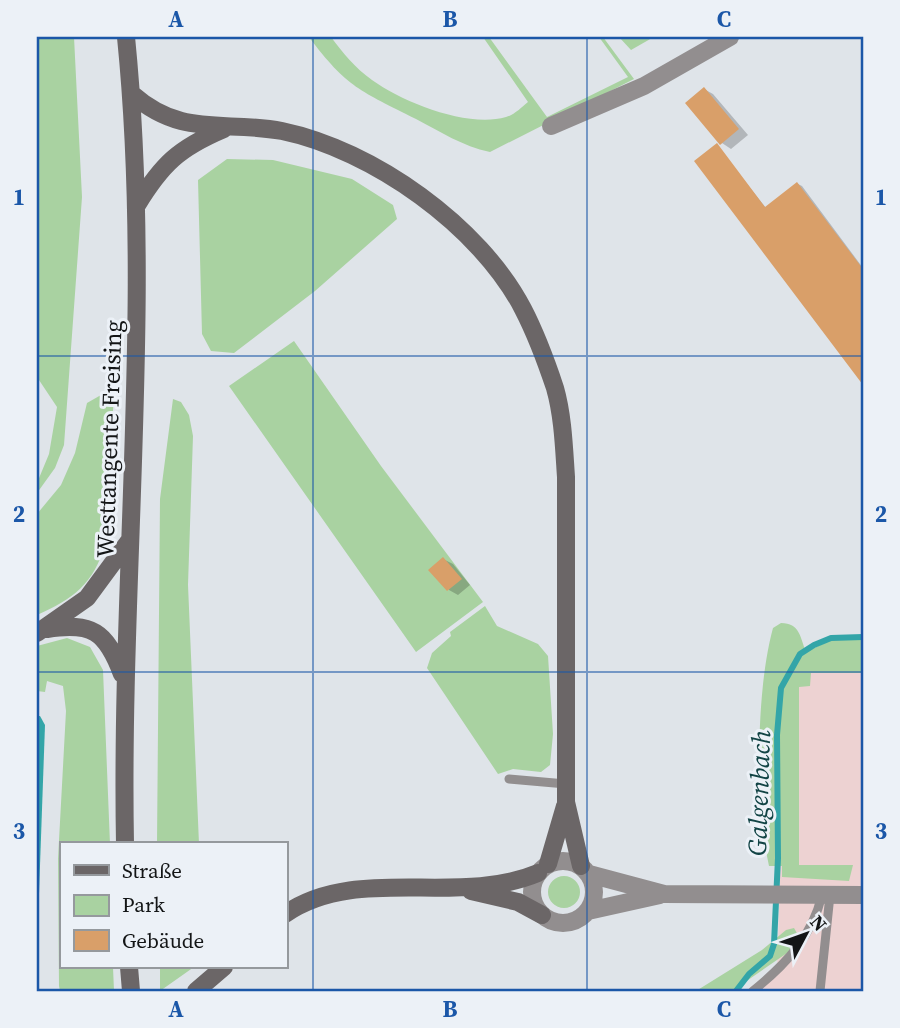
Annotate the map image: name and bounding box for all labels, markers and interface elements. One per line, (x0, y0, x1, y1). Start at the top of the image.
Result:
text: A (168, 3, 184, 35)
text: B (443, 3, 458, 35)
text: C (717, 3, 731, 35)
text: 1 (13, 181, 25, 213)
text: 1 (875, 181, 887, 213)
street label: Westtangente Freising (88, 319, 130, 559)
text: 2 (13, 498, 25, 530)
text: 2 (875, 498, 887, 530)
water label: Galgenbach (739, 729, 779, 857)
text: 3 (13, 815, 25, 847)
text: 3 (875, 815, 887, 847)
legend (60, 842, 287, 968)
text: Straße (122, 856, 182, 885)
text: Park (122, 890, 166, 919)
north arrow (771, 898, 841, 968)
text: N (804, 909, 833, 937)
text: Gebäude (122, 926, 204, 955)
text: A (168, 993, 184, 1025)
text: B (443, 993, 458, 1025)
text: C (717, 993, 731, 1025)

